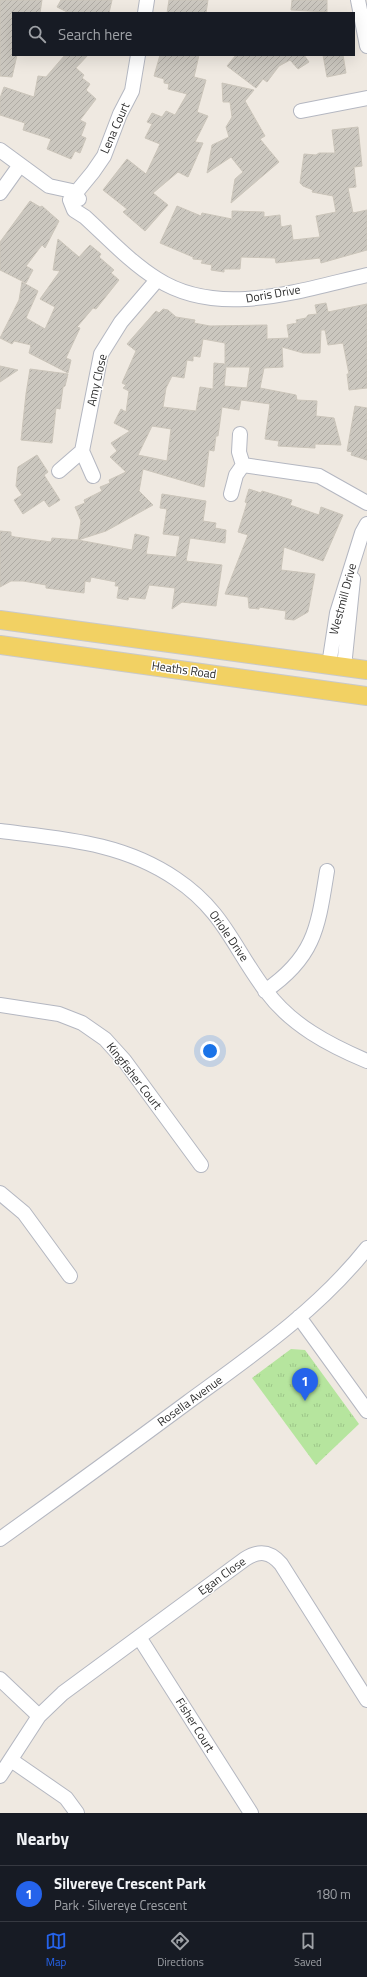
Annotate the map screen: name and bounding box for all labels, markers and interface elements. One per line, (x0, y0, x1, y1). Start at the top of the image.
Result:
search box (12, 12, 355, 56)
icon: search (26, 23, 48, 45)
text: Search here (58, 23, 132, 46)
street label: Lena Court (95, 98, 135, 156)
street label: Doris Drive (244, 279, 302, 308)
street label: Amy Close (81, 352, 112, 408)
street label: Westmill Drive (324, 561, 361, 637)
street label: Heaths Road (151, 656, 218, 683)
street label: Oriole Drive (205, 906, 254, 965)
street label: Kingfisher Court (102, 1038, 167, 1114)
your location (200, 1041, 220, 1061)
pin: 1 (292, 1368, 318, 1401)
street label: Rosella Avenue (153, 1370, 226, 1431)
street label: Egan Close (194, 1552, 250, 1599)
street label: Fisher Court (171, 1694, 220, 1756)
text: Nearby (16, 1826, 69, 1852)
text: Silvereye Crescent Park (54, 1872, 206, 1895)
text: 1 (25, 1884, 33, 1904)
text: 180 m (315, 1884, 351, 1904)
text: Park · Silvereye Crescent (54, 1895, 187, 1915)
tab: Map (45, 1930, 67, 1970)
tab: Directions (157, 1930, 204, 1970)
tab: Saved (294, 1930, 322, 1970)

